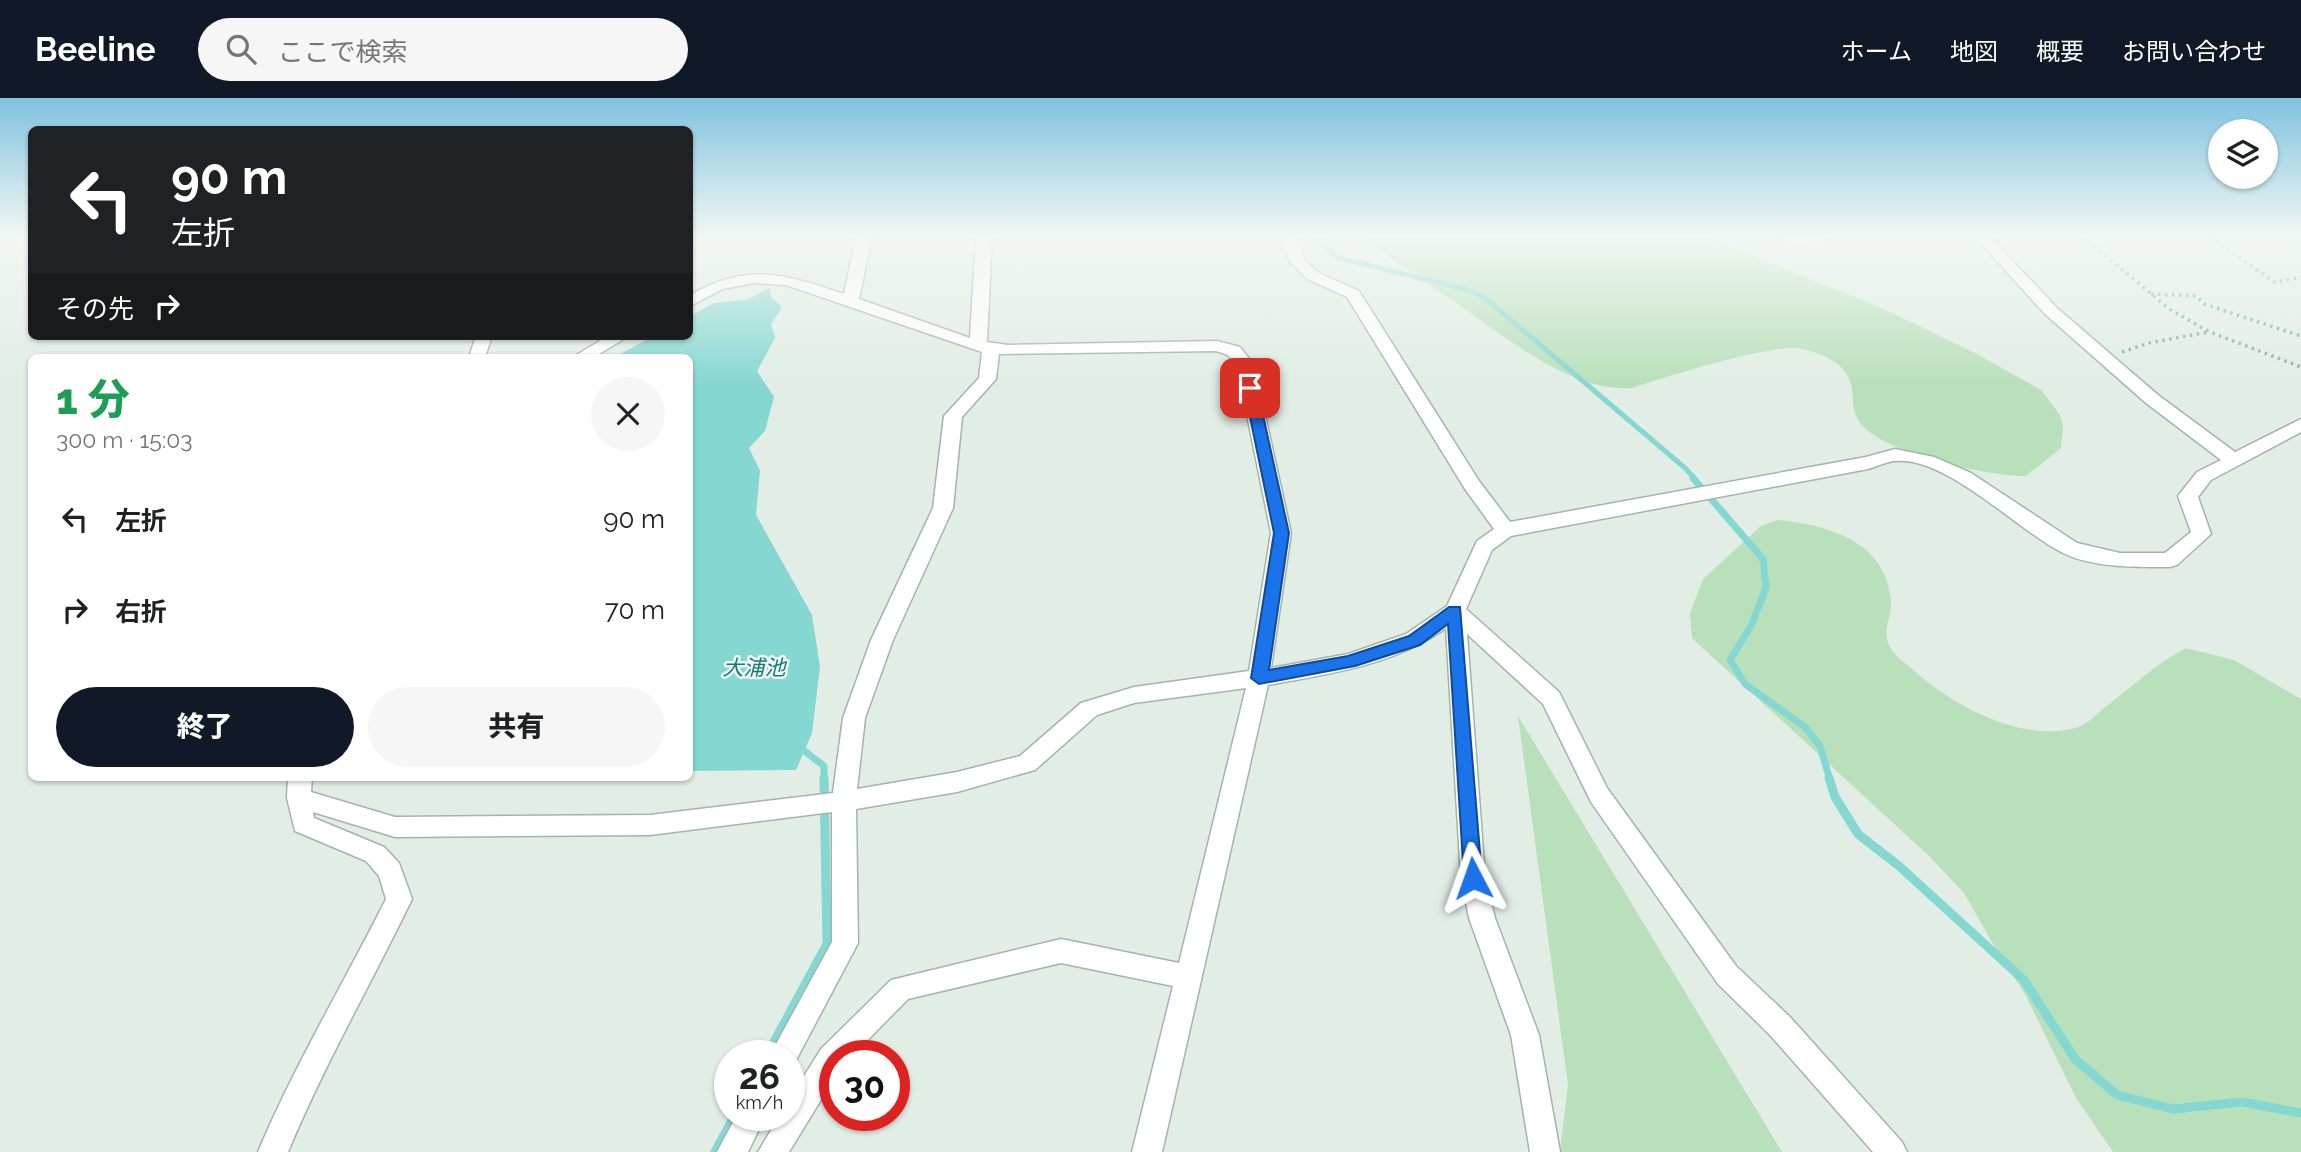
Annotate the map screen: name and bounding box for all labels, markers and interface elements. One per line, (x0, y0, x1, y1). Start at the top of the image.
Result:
search box (198, 18, 688, 81)
text: Beeline (35, 30, 156, 69)
icon: search (222, 30, 260, 68)
text: ここで検索 (278, 37, 408, 67)
text: ホーム (1841, 37, 1912, 66)
text: 地図 (1950, 37, 1998, 66)
text: 概要 (2036, 37, 2084, 66)
text: お問い合わせ (2122, 37, 2266, 66)
map controls (2208, 119, 2278, 189)
button: layers (2208, 119, 2278, 189)
text: 90 m (171, 148, 287, 205)
icon: left (56, 154, 147, 245)
text: 左折 (171, 214, 235, 251)
icon: right (148, 287, 186, 325)
text: その先 (56, 294, 134, 324)
pin (1220, 358, 1280, 418)
icon: arrive (1231, 369, 1269, 407)
text: 1 分 (56, 375, 130, 424)
button: close (591, 377, 665, 451)
text: 300 m · 15:03 (56, 426, 193, 453)
icon: left (56, 500, 94, 538)
text: 90 m (603, 504, 665, 534)
text: 左折 (115, 506, 167, 536)
icon: right (56, 591, 94, 629)
text: 70 m (605, 595, 665, 625)
text: 右折 (115, 597, 167, 627)
water label: 大浦池 (723, 655, 787, 680)
button: 終了 (56, 687, 354, 767)
button: 共有 (368, 687, 665, 767)
position arrow (1436, 841, 1510, 915)
speed limit sign: 30 (819, 1040, 910, 1131)
text: 26 (739, 1056, 780, 1097)
text: km/h (736, 1092, 783, 1113)

